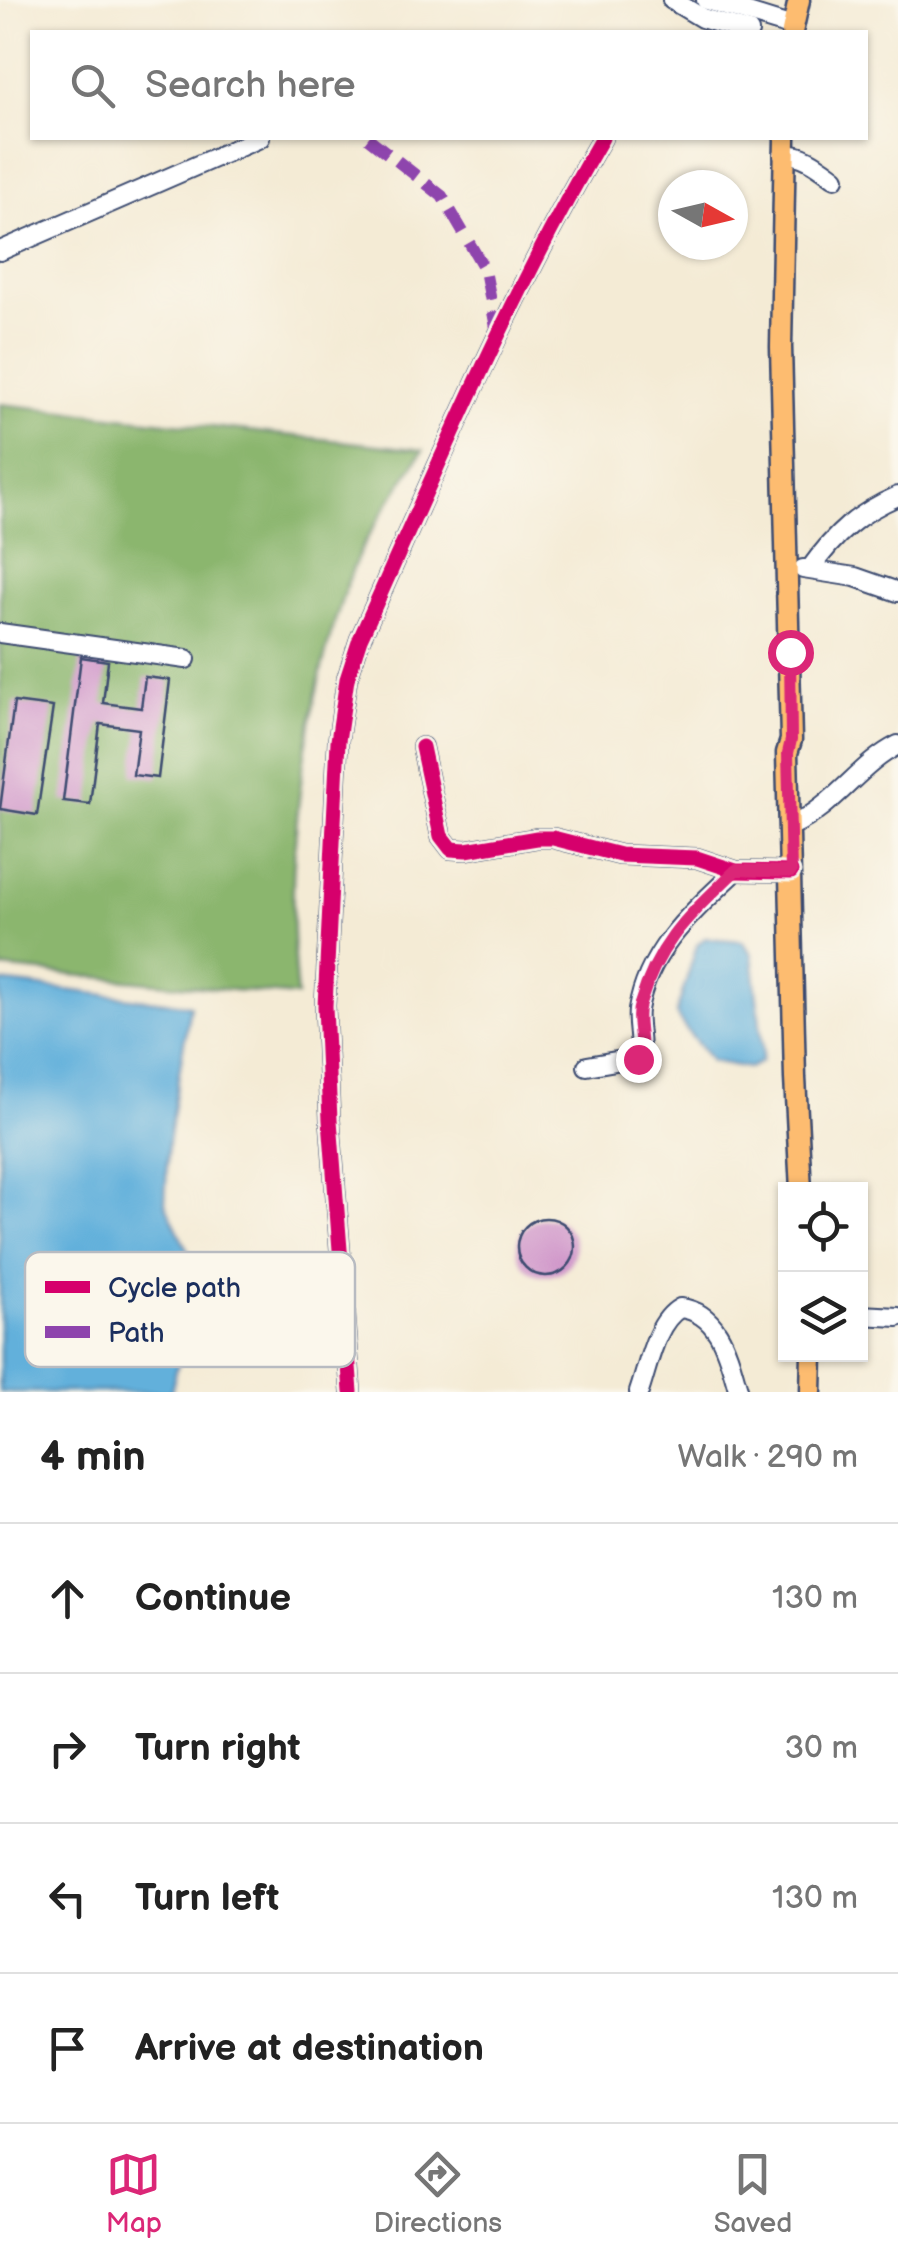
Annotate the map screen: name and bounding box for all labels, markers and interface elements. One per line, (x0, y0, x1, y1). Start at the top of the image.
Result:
search box (30, 30, 868, 140)
icon: search (65, 58, 120, 113)
text: Search here (145, 63, 356, 108)
north arrow (658, 170, 748, 260)
route start (768, 630, 814, 676)
route end (616, 1037, 662, 1083)
map controls (778, 1182, 868, 1362)
button: locate (778, 1182, 868, 1272)
legend (25, 1252, 355, 1367)
text: Cycle path (108, 1272, 241, 1305)
button: layers (778, 1272, 868, 1362)
text: Path (108, 1317, 164, 1350)
text: 4 min (40, 1432, 146, 1483)
text: Walk · 290 m (678, 1438, 858, 1477)
icon: ahead (40, 1571, 95, 1626)
text: Continue (135, 1576, 291, 1621)
text: 130 m (772, 1579, 858, 1618)
icon: right (40, 1721, 95, 1776)
text: Turn right (135, 1726, 300, 1771)
text: 30 m (784, 1729, 858, 1768)
icon: left (40, 1871, 95, 1926)
text: Turn left (135, 1876, 279, 1921)
text: 130 m (772, 1879, 858, 1918)
icon: arrive (40, 2021, 95, 2076)
text: Arrive at destination (135, 2026, 484, 2071)
tab: Map (106, 2147, 162, 2240)
tab: Directions (373, 2147, 502, 2240)
tab: Saved (714, 2147, 792, 2240)

